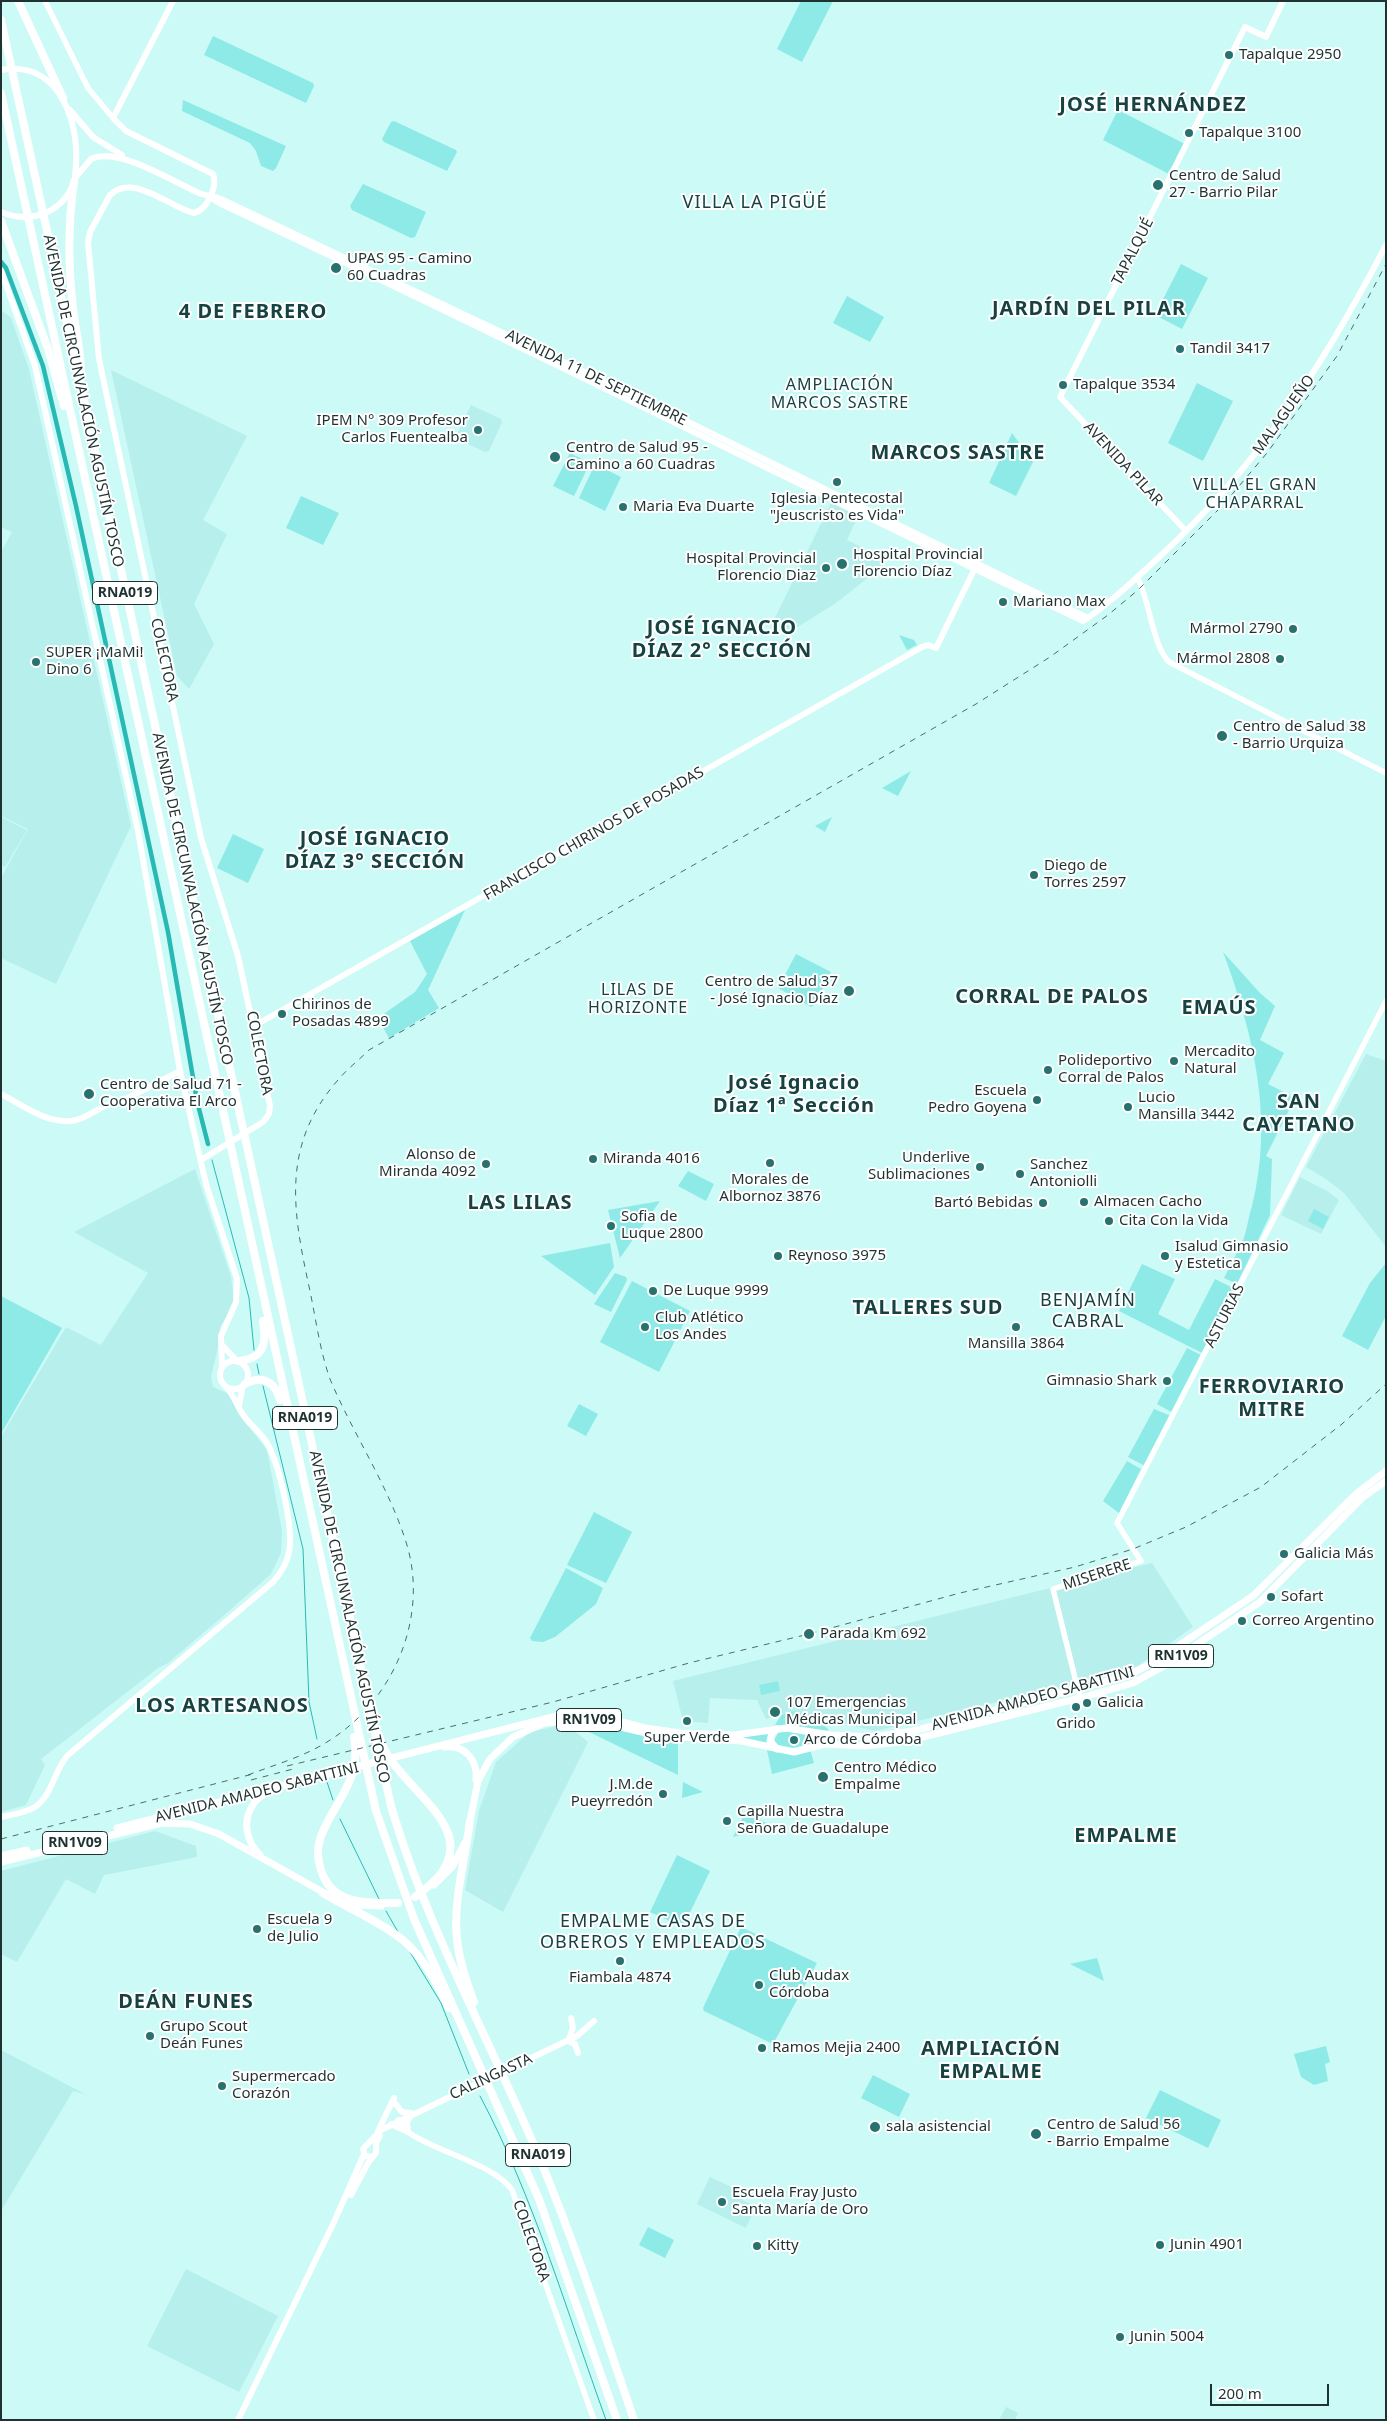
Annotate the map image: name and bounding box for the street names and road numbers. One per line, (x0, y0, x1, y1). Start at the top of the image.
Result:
street label: TAPALQUÉ (1108, 215, 1158, 289)
street label: AVENIDA DE CIRCUNVALACIÓN AGUSTÍN TOSCO (39, 233, 127, 569)
street label: AVENIDA 11 DE SEPTIEMBRE (502, 326, 690, 430)
street label: MALAGUEÑO (1249, 372, 1319, 458)
street label: AVENIDA PILAR (1080, 418, 1166, 510)
road number: RNA019 (92, 582, 158, 604)
street label: COLECTORA (146, 616, 182, 704)
street label: AVENIDA DE CIRCUNVALACIÓN AGUSTÍN TOSCO (148, 731, 236, 1067)
street label: FRANCISCO CHIRINOS DE POSADAS (481, 763, 707, 905)
street label: COLECTORA (242, 1009, 276, 1097)
street label: ASTURIAS (1201, 1281, 1249, 1351)
road number: RNA019 (272, 1406, 338, 1430)
street label: AVENIDA DE CIRCUNVALACIÓN AGUSTÍN TOSCO (305, 1449, 393, 1785)
street label: MISERERE (1061, 1556, 1133, 1594)
road number: RN1V09 (1148, 1644, 1214, 1668)
street label: AVENIDA AMADEO SABATTINI (930, 1663, 1136, 1735)
road number: RN1V09 (556, 1708, 622, 1732)
street label: AVENIDA AMADEO SABATTINI (153, 1759, 361, 1827)
road number: RN1V09 (42, 1832, 108, 1855)
street label: CALINGASTA (447, 2050, 535, 2104)
road number: RNA019 (506, 2144, 570, 2166)
street label: COLECTORA (509, 2198, 553, 2284)

